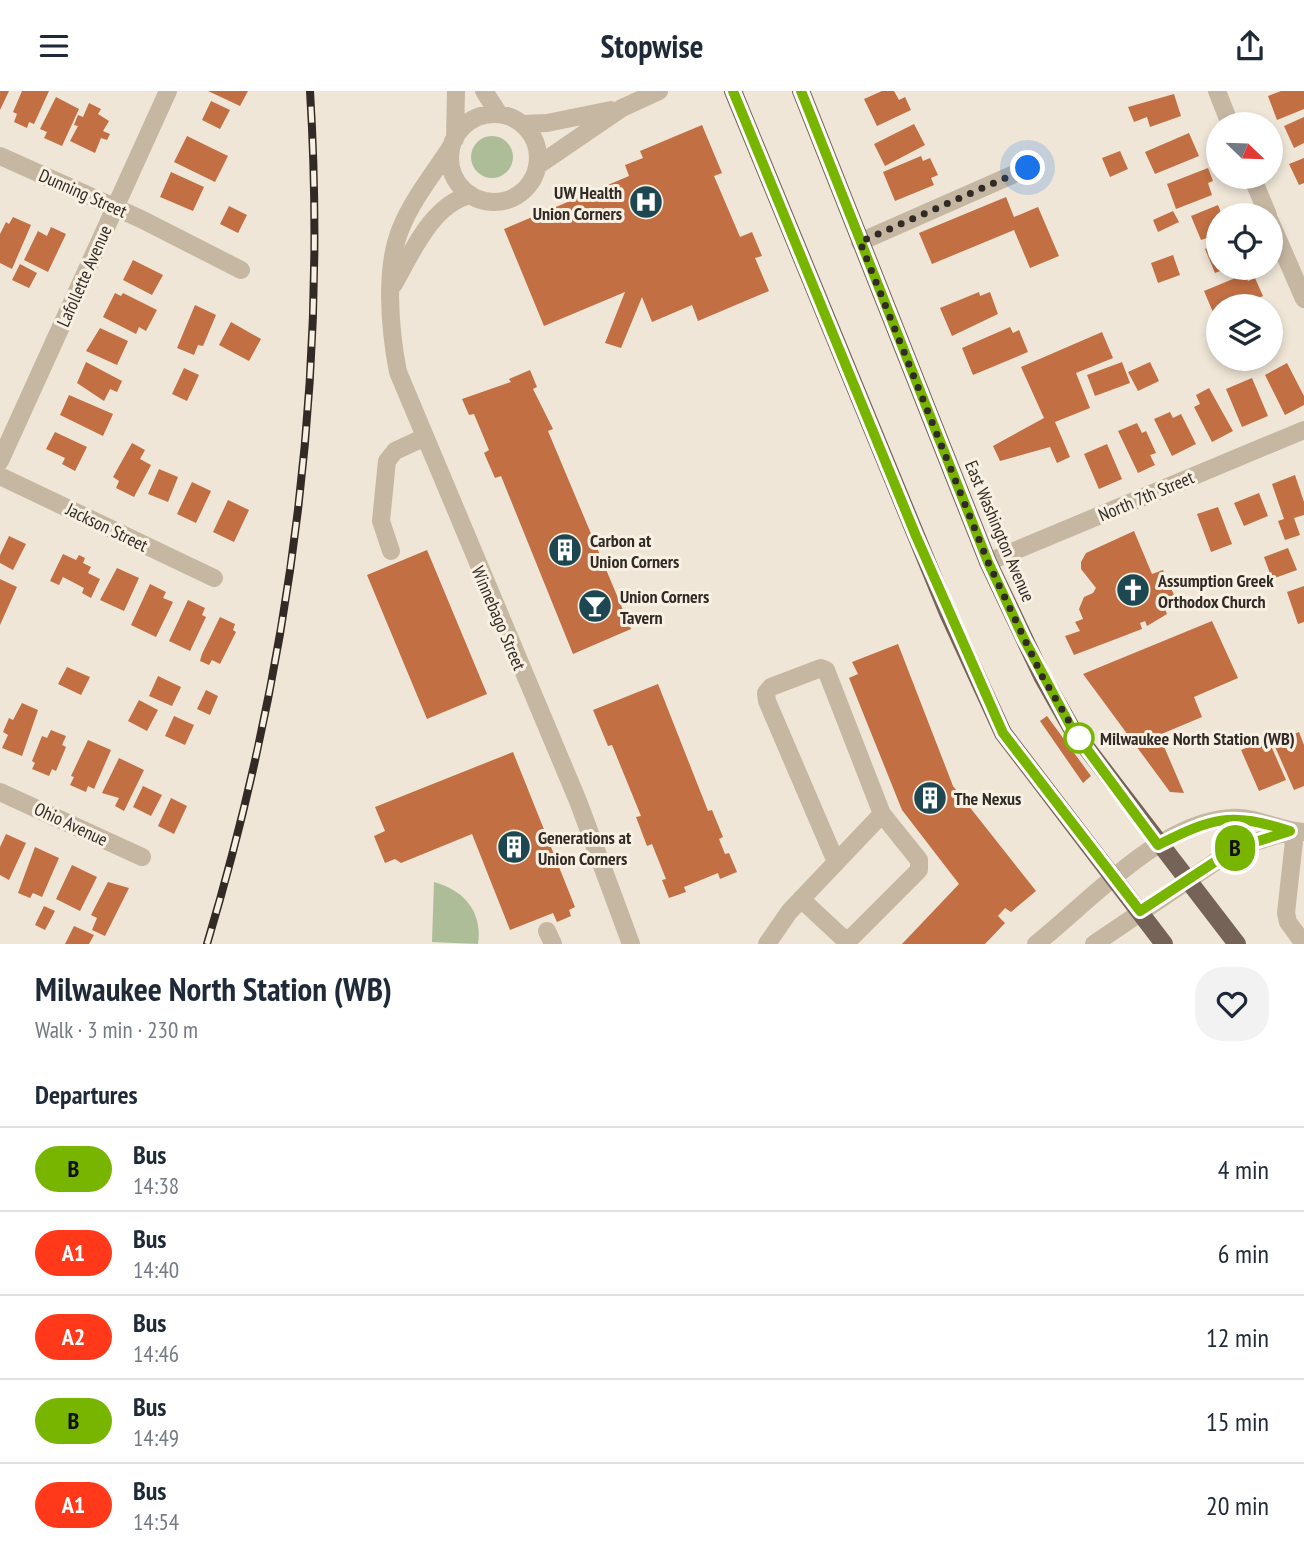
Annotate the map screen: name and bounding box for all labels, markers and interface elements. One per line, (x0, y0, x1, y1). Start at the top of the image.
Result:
text: Stopwise (601, 25, 703, 67)
icon: menu (35, 27, 73, 65)
icon: share (1231, 27, 1269, 65)
north arrow (1206, 112, 1283, 189)
map controls (1206, 112, 1283, 371)
your location (1010, 150, 1045, 185)
street label: Dunning Street (36, 163, 131, 223)
place label: UW Health Union Corners (533, 181, 622, 225)
hospital icon: UW Health Union Corners (627, 183, 665, 221)
button: locate (1206, 203, 1283, 280)
street label: Lafollette Avenue (51, 222, 117, 330)
button: layers (1206, 294, 1283, 371)
street label: East Washington Avenue (960, 457, 1040, 605)
street label: North 7th Street (1095, 466, 1197, 526)
street label: Jackson Street (62, 497, 152, 557)
place label: Carbon at Union Corners (590, 529, 679, 573)
building icon: Carbon at Union Corners (546, 531, 584, 569)
street label: Winnebago Street (467, 562, 531, 674)
place label: Assumption Greek Orthodox Church (1157, 569, 1274, 613)
church icon: Assumption Greek Orthodox Church (1114, 571, 1152, 609)
place label: Union Corners Tavern (620, 585, 709, 629)
bar icon: Union Corners Tavern (576, 587, 614, 625)
marker: Milwaukee North Station (WB) (1064, 723, 1094, 753)
place label: Milwaukee North Station (WB) (1100, 727, 1295, 750)
building icon: The Nexus (911, 779, 949, 817)
place label: The Nexus (954, 787, 1021, 810)
street label: Ohio Avenue (31, 797, 111, 851)
line badge: B (1212, 825, 1258, 871)
place label: Generations at Union Corners (538, 826, 632, 870)
building icon: Generations at Union Corners (495, 828, 533, 866)
text: B (1229, 832, 1241, 863)
text: Milwaukee North Station (WB) (35, 967, 392, 1010)
button: heart (1195, 967, 1269, 1041)
text: Walk · 3 min · 230 m (35, 1015, 198, 1044)
text: Departures (35, 1078, 138, 1111)
text: Bus (133, 1138, 166, 1171)
text: B (68, 1153, 79, 1184)
text: 4 min (1218, 1153, 1269, 1186)
text: 14:38 (133, 1171, 179, 1200)
text: Bus (133, 1222, 166, 1255)
text: A1 (62, 1237, 85, 1268)
text: 6 min (1218, 1237, 1269, 1270)
text: 14:40 (133, 1255, 179, 1284)
text: Bus (133, 1306, 166, 1339)
text: A2 (62, 1321, 85, 1352)
text: 12 min (1206, 1321, 1269, 1354)
text: 14:46 (133, 1339, 179, 1368)
text: Bus (133, 1390, 166, 1423)
text: B (68, 1405, 79, 1436)
text: 15 min (1206, 1405, 1269, 1438)
text: 14:49 (133, 1423, 179, 1452)
text: Bus (133, 1474, 166, 1507)
text: A1 (62, 1489, 85, 1520)
text: 20 min (1206, 1489, 1269, 1522)
text: 14:54 (133, 1507, 179, 1536)

